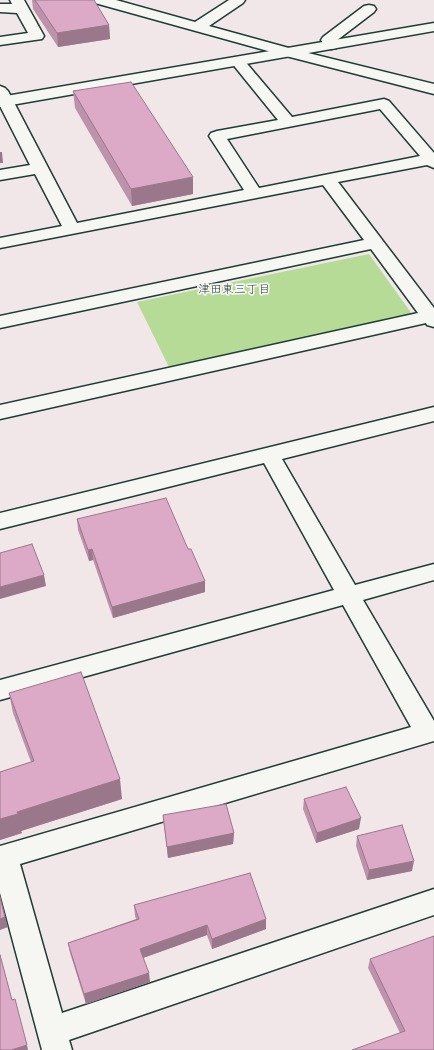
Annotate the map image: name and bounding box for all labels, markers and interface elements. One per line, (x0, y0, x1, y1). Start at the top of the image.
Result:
district label: 津田東三丁目 (198, 283, 270, 297)

